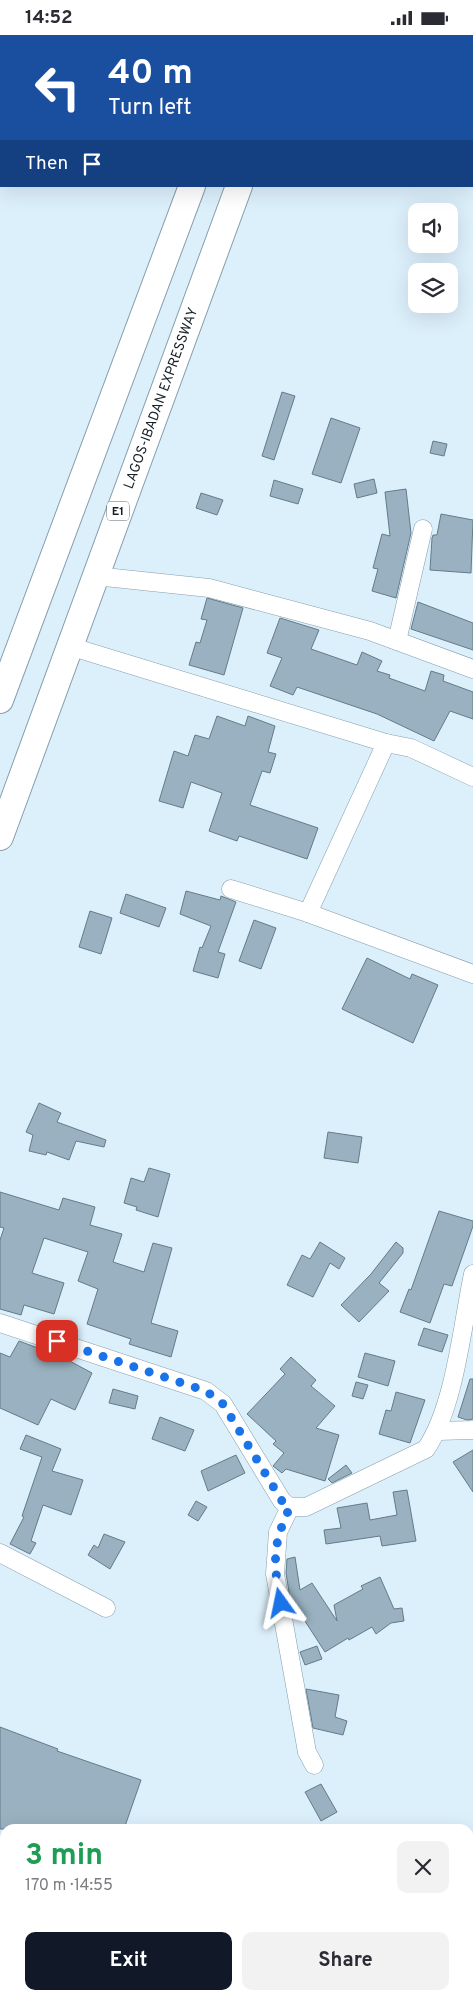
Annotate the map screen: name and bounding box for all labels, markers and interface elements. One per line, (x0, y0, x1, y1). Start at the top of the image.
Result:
text: 14:52 (25, 6, 73, 30)
text: 40 m (108, 52, 193, 96)
icon: left (25, 55, 90, 120)
text: Turn left (108, 95, 191, 122)
icon: arrive (78, 150, 106, 178)
text: Then (25, 152, 68, 176)
map controls (408, 203, 458, 313)
button: sound (408, 203, 458, 253)
button: layers (408, 263, 458, 313)
street label: LAGOS-IBADAN EXPRESSWAY (121, 305, 202, 492)
road number: E1 (107, 501, 129, 521)
pin (36, 1320, 78, 1362)
icon: arrive (43, 1327, 71, 1355)
position arrow (254, 1576, 306, 1628)
text: 3 min (25, 1838, 103, 1875)
button: close (397, 1841, 449, 1893)
text: 170 m · 14:55 (25, 1876, 113, 1896)
button: Exit (25, 1932, 232, 1990)
button: Share (242, 1932, 449, 1990)

